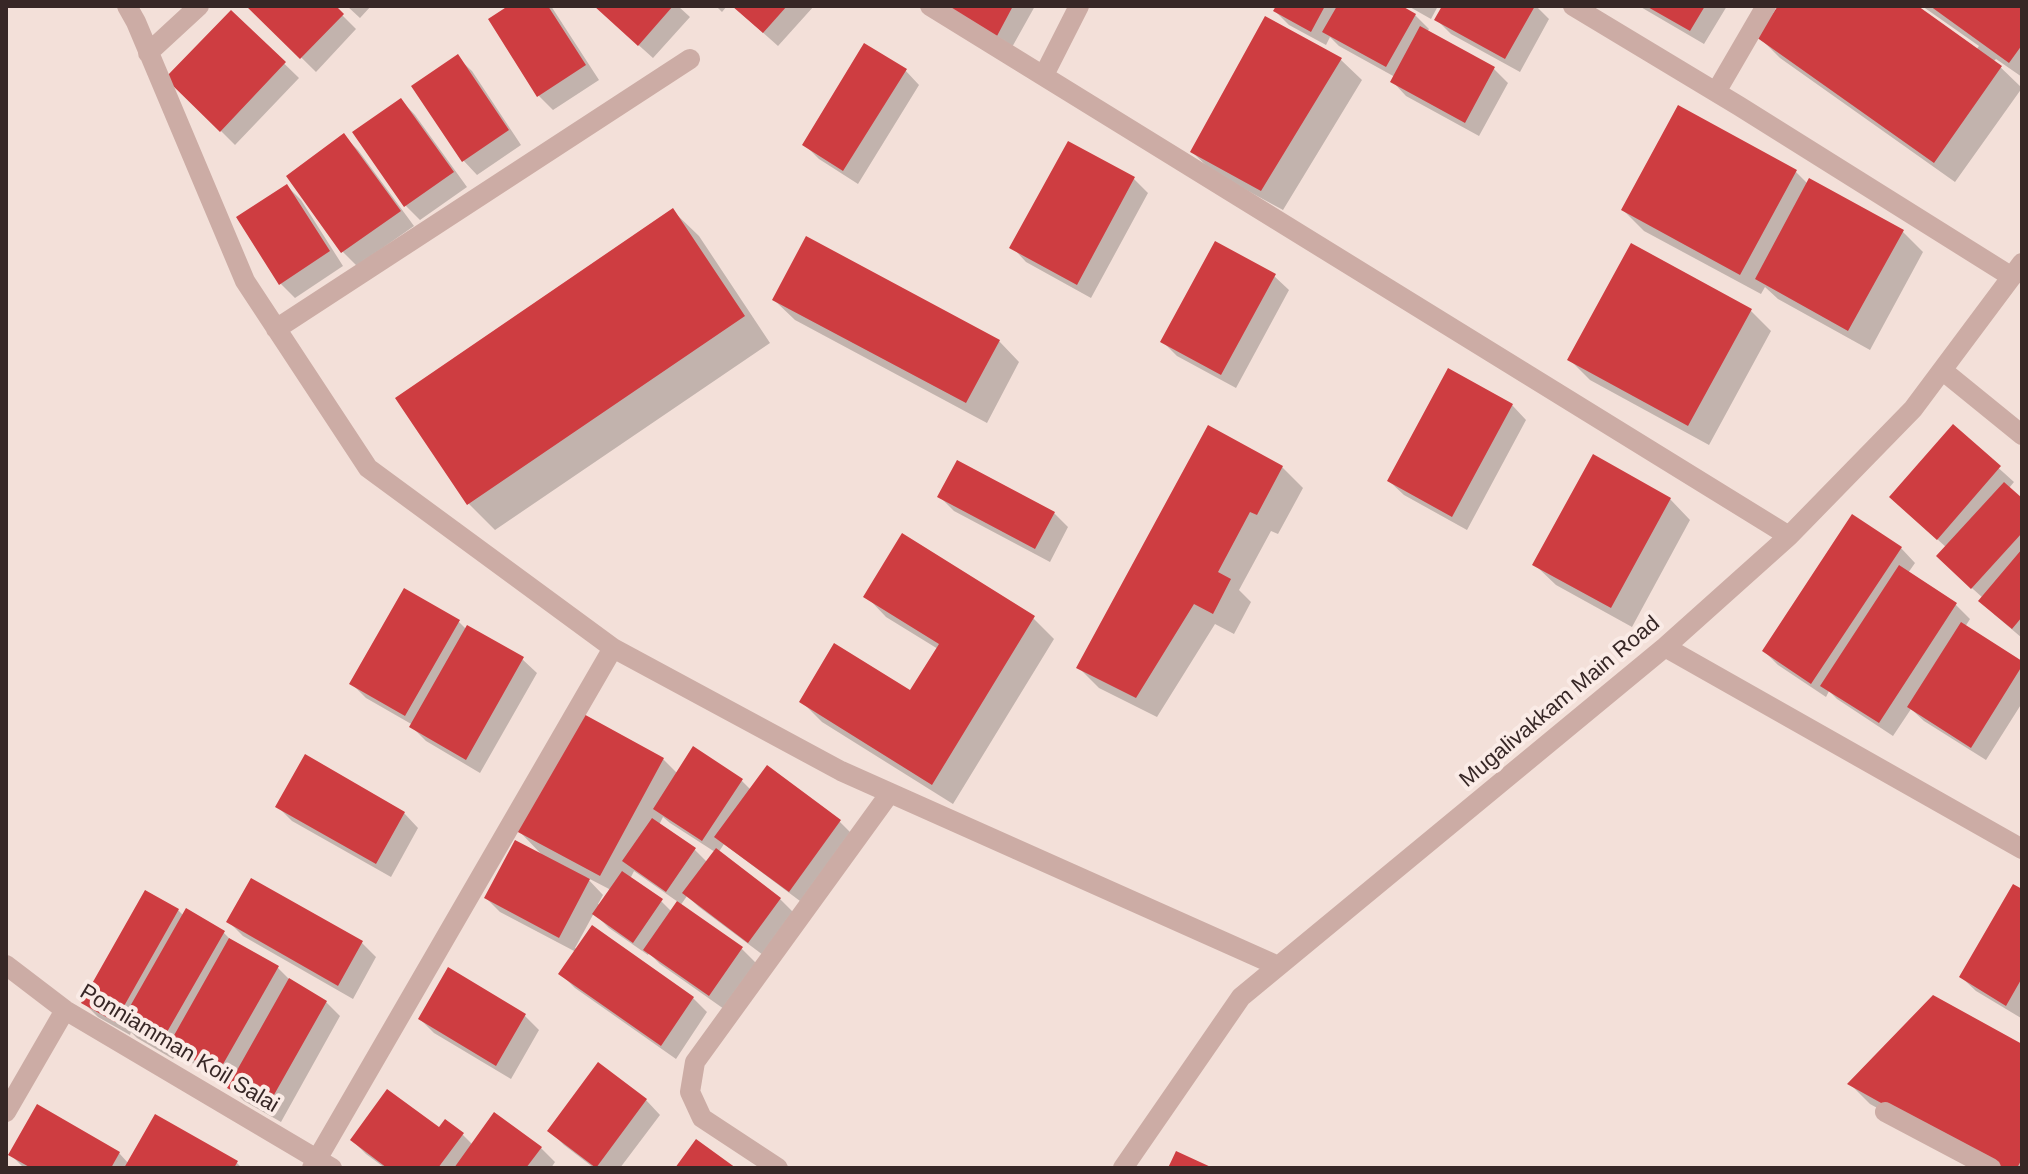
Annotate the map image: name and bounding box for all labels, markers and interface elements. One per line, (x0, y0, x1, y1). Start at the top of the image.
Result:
street label: Mugalivakkam Main Road (1455, 611, 1665, 793)
street label: Ponniamman Koil Salai (75, 979, 283, 1119)

